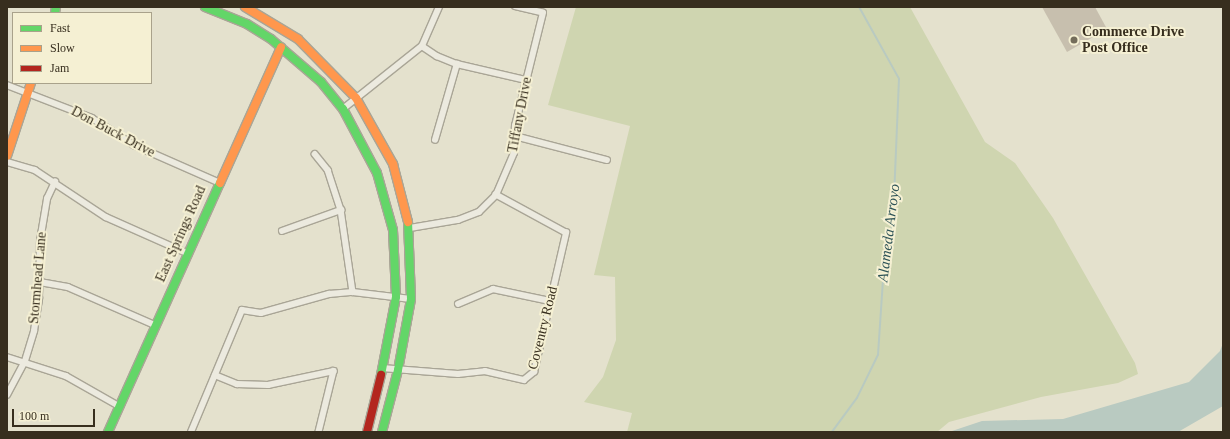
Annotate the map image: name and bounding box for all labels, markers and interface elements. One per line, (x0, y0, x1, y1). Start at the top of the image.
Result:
legend (12, 12, 152, 84)
text: Fast (50, 21, 70, 35)
place label: Commerce Drive Post Office (1082, 24, 1184, 56)
marker: Commerce Drive Post Office (1069, 35, 1079, 45)
text: Slow (50, 41, 75, 55)
text: Jam (50, 61, 69, 75)
street label: Tiffany Drive (504, 76, 536, 154)
street label: Don Buck Drive (68, 103, 158, 161)
street label: East Springs Road (152, 183, 210, 285)
water label: Alameda Arroyo (874, 183, 904, 283)
street label: Stormhead Lane (26, 231, 50, 325)
street label: Coventry Road (525, 285, 561, 371)
scale bar (14, 401, 97, 427)
text: 100 m (19, 409, 49, 423)

